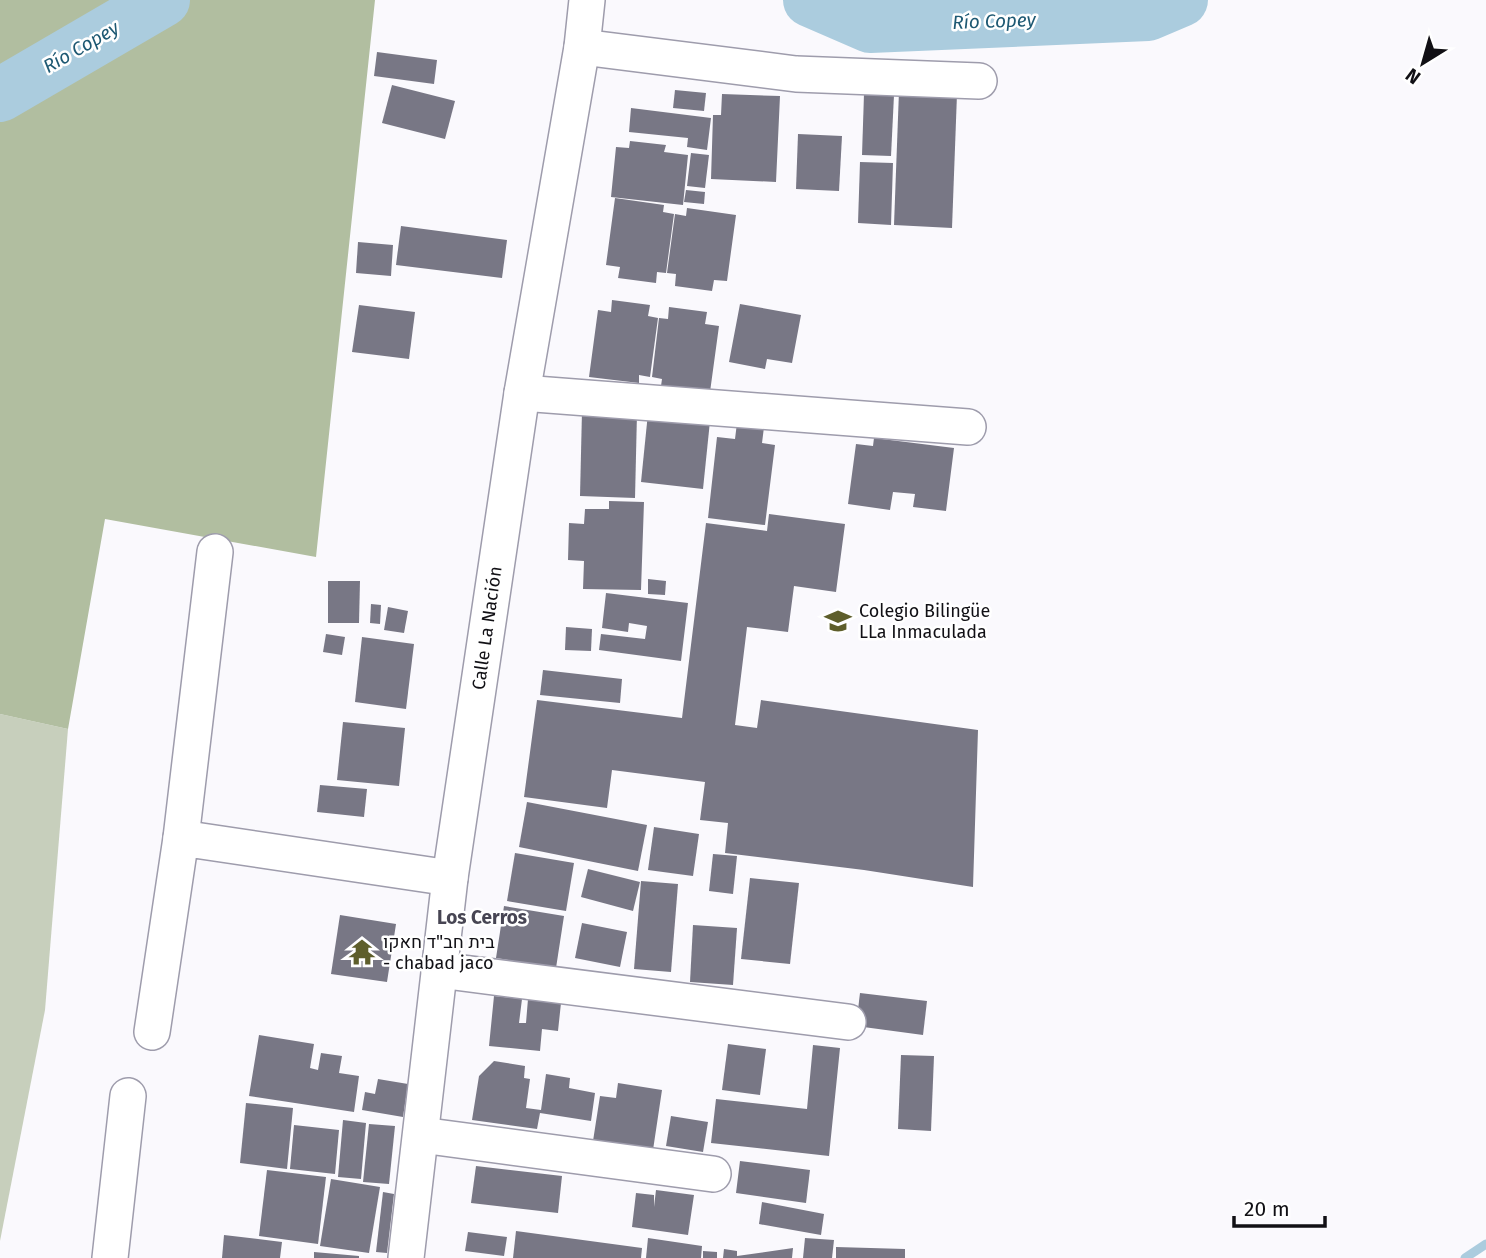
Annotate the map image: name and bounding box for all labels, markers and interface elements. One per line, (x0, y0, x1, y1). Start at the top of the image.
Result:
water label: Río Copey (952, 8, 1037, 34)
water label: Río Copey (39, 16, 124, 78)
north arrow (1388, 28, 1458, 98)
text: N (1401, 63, 1425, 89)
street label: Calle La Nación (467, 565, 507, 691)
place label: Colegio Bilingüe LLa Inmaculada (859, 600, 990, 643)
school or university icon: Colegio Bilingüe LLa Inmaculada (823, 606, 853, 636)
district label: Los Cerros (437, 906, 527, 929)
place label: בית חב"ד חאקו - chabad jaco (383, 931, 495, 974)
temple icon: בית חב"ד חאקו - chabad jaco (347, 937, 377, 967)
scale bar (1234, 1184, 1325, 1228)
text: 20 m (1244, 1196, 1290, 1222)

